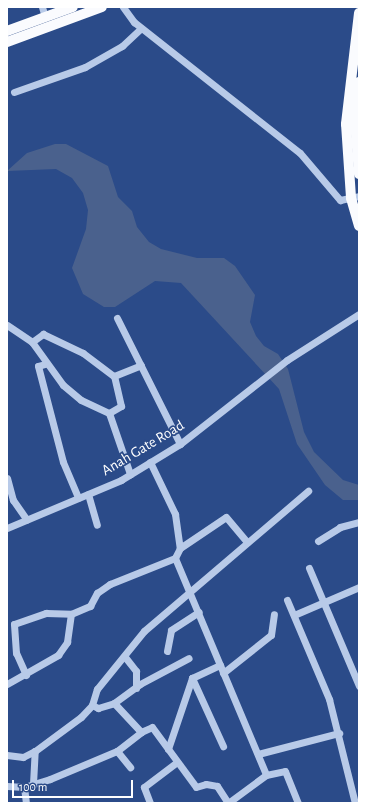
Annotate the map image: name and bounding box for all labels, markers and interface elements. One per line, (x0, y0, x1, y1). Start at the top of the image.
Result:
street label: Anah Gate Road (98, 416, 188, 480)
scale bar (14, 772, 135, 798)
text: 100 m (19, 781, 47, 793)

